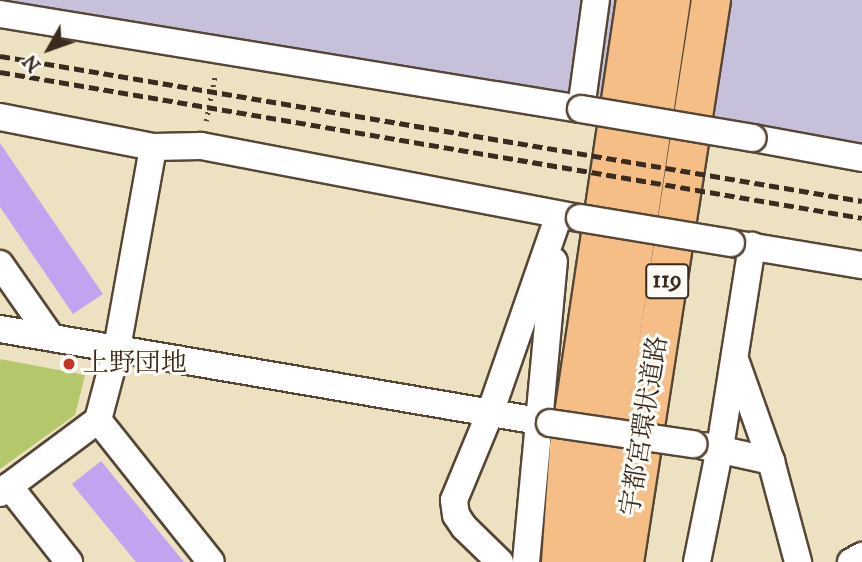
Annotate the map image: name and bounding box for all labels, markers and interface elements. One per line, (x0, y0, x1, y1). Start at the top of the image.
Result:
north arrow (14, 14, 84, 84)
text: N (19, 49, 46, 76)
road number: 119 (644, 260, 690, 302)
street label: 宇都宮環状道路 (615, 334, 675, 518)
place label: 上野団地 (83, 348, 187, 380)
marker: 上野団地 (61, 356, 77, 372)

